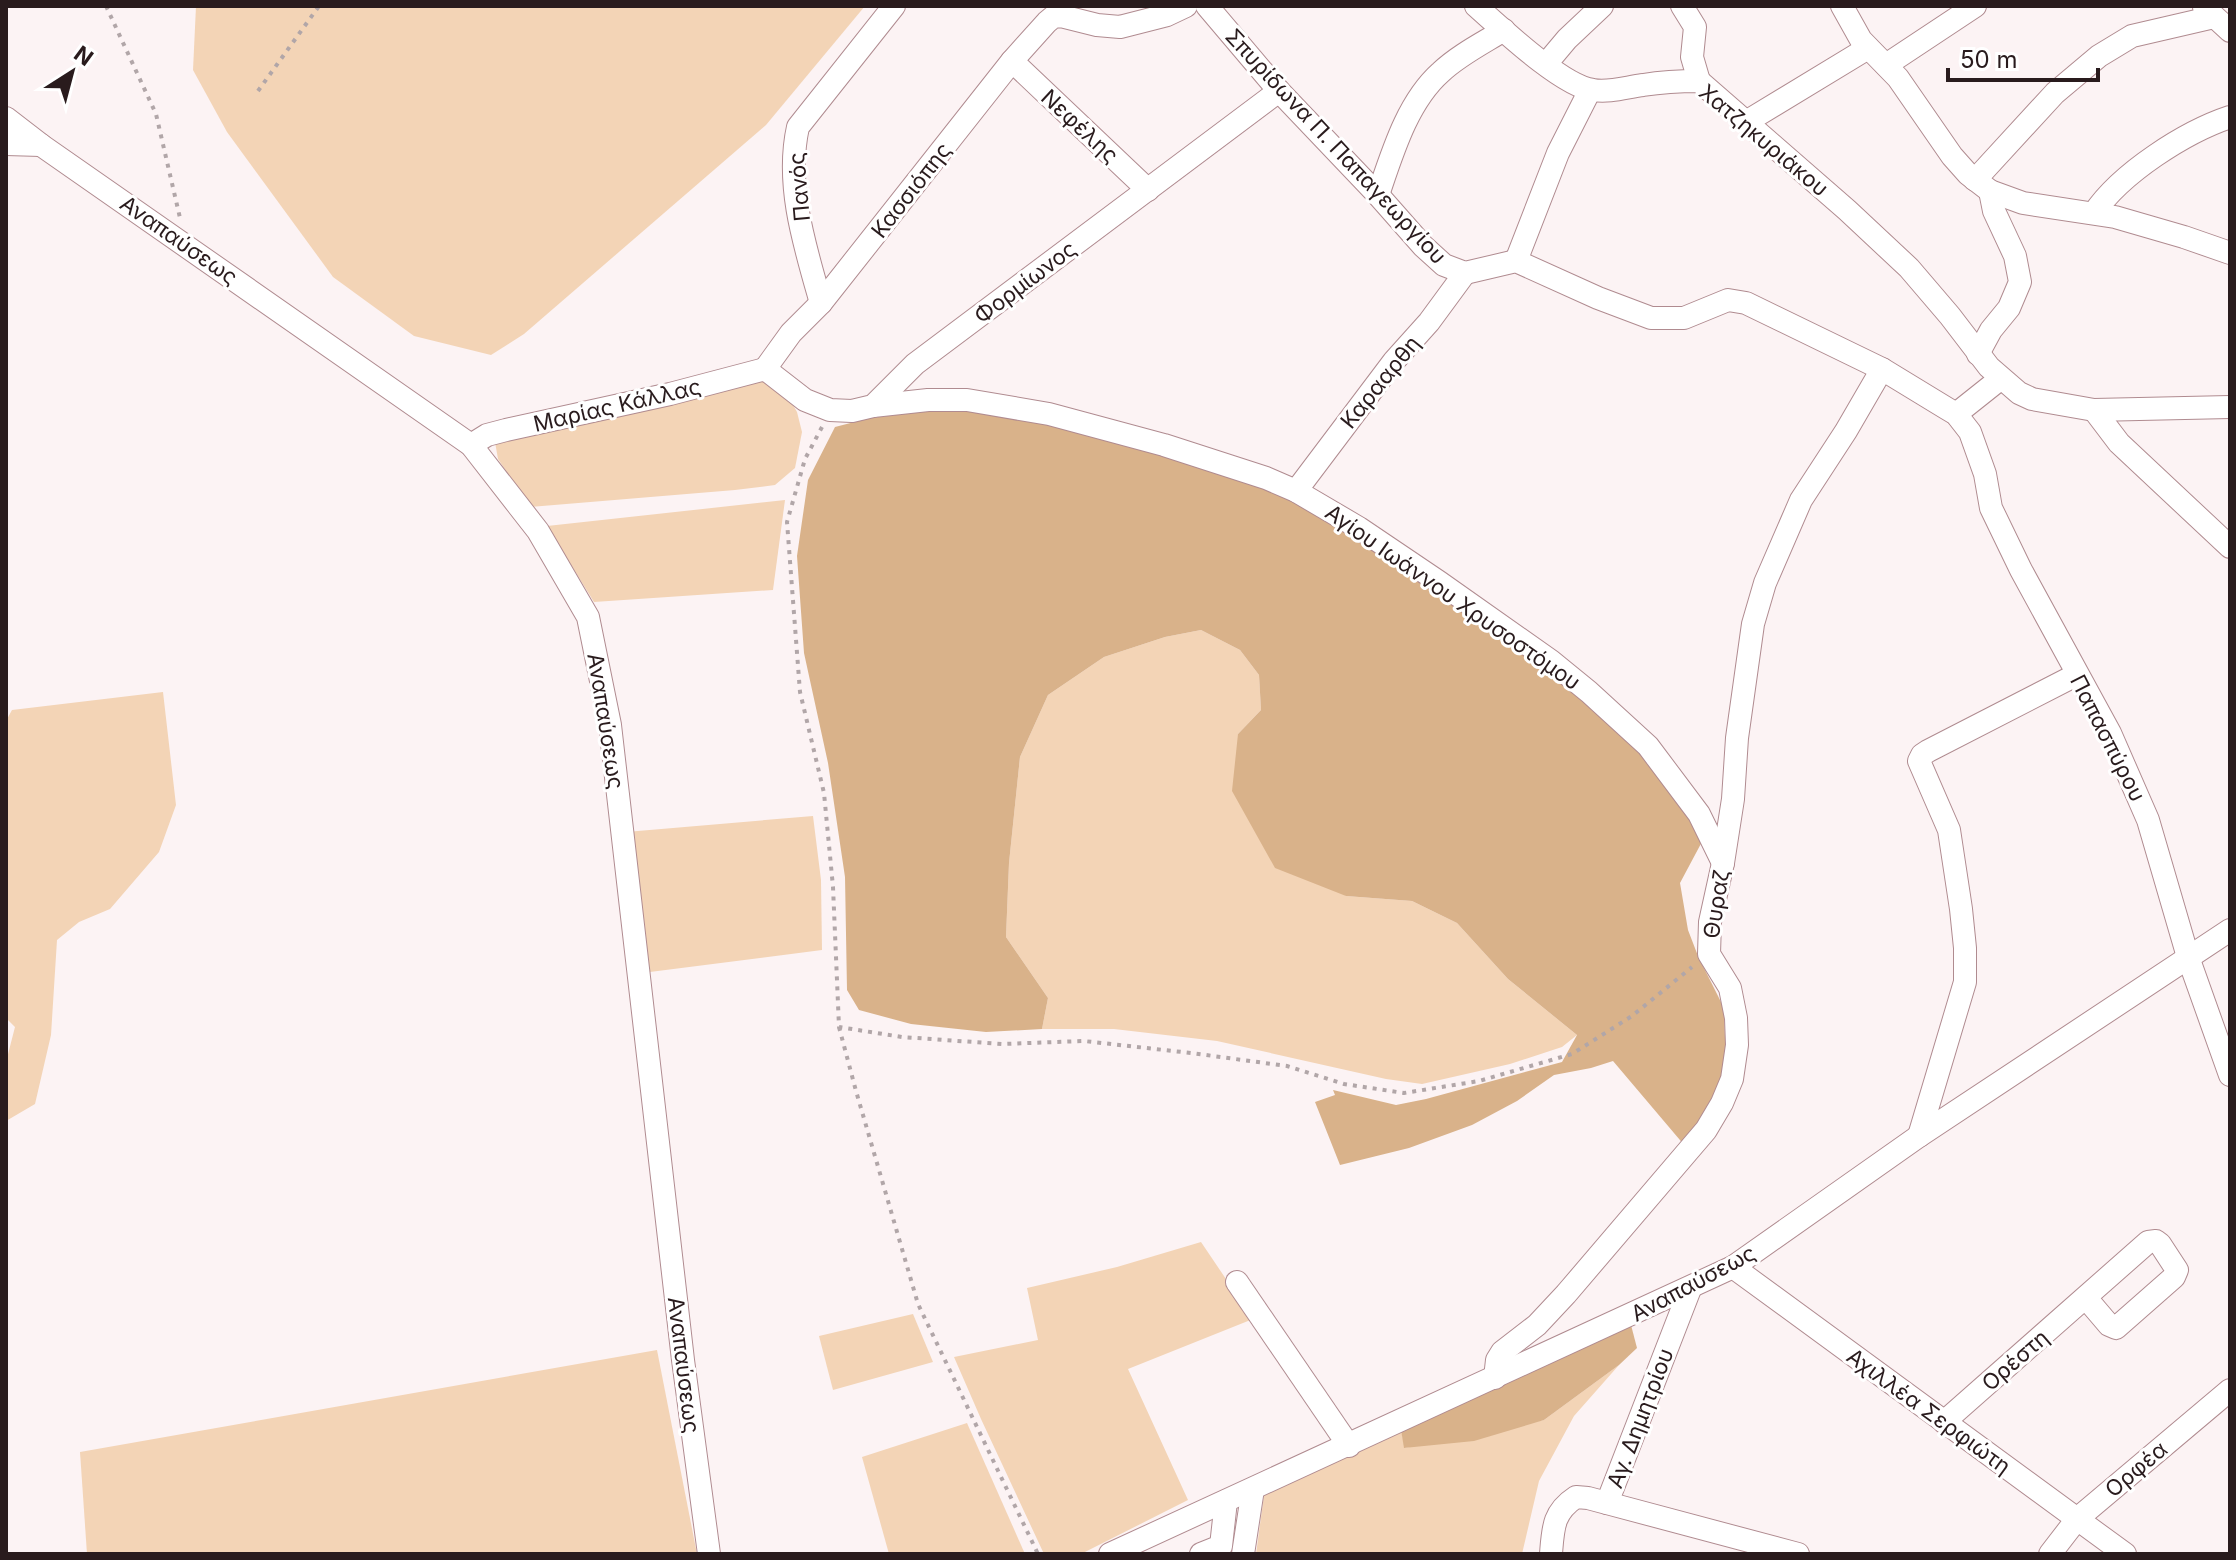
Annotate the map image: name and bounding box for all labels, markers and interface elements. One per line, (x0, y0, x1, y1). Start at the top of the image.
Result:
street label: Σπυρίδωνα Π. Παπαγεωργίου (1220, 23, 1452, 269)
north arrow (32, 32, 112, 112)
scale bar (1948, 32, 2098, 82)
text: N (69, 40, 98, 71)
text: 50 m (1960, 45, 2018, 74)
street label: Χατζηκυριάκου (1694, 79, 1834, 201)
street label: Νεφέλης (1036, 84, 1124, 168)
street label: Κασσιόπης (866, 137, 956, 243)
street label: Πανός (783, 151, 815, 223)
street label: Αναπαύσεως (115, 190, 243, 290)
street label: Φορμίωνος (969, 235, 1081, 329)
street label: Καρααρθη (1335, 331, 1425, 433)
street label: Μαρίας Κάλλας (531, 373, 703, 437)
street label: Αγίου Ιωάννου Χρυσοστόμου (1321, 499, 1585, 695)
street label: Αναπαύσεως (582, 651, 630, 791)
street label: Παπασπύρου (2065, 670, 2151, 806)
street label: Θυραζ (1698, 868, 1734, 940)
street label: Αναπαύσεως (1626, 1239, 1760, 1327)
street label: Αναπαύσεως (663, 1295, 705, 1435)
street label: Ορέστη (1976, 1324, 2054, 1396)
street label: Αχιλλέα Σερφιώτη (1842, 1343, 2016, 1479)
street label: Αγ. Δημητρίου (1601, 1344, 1679, 1492)
street label: Ορφέα (2100, 1436, 2172, 1502)

